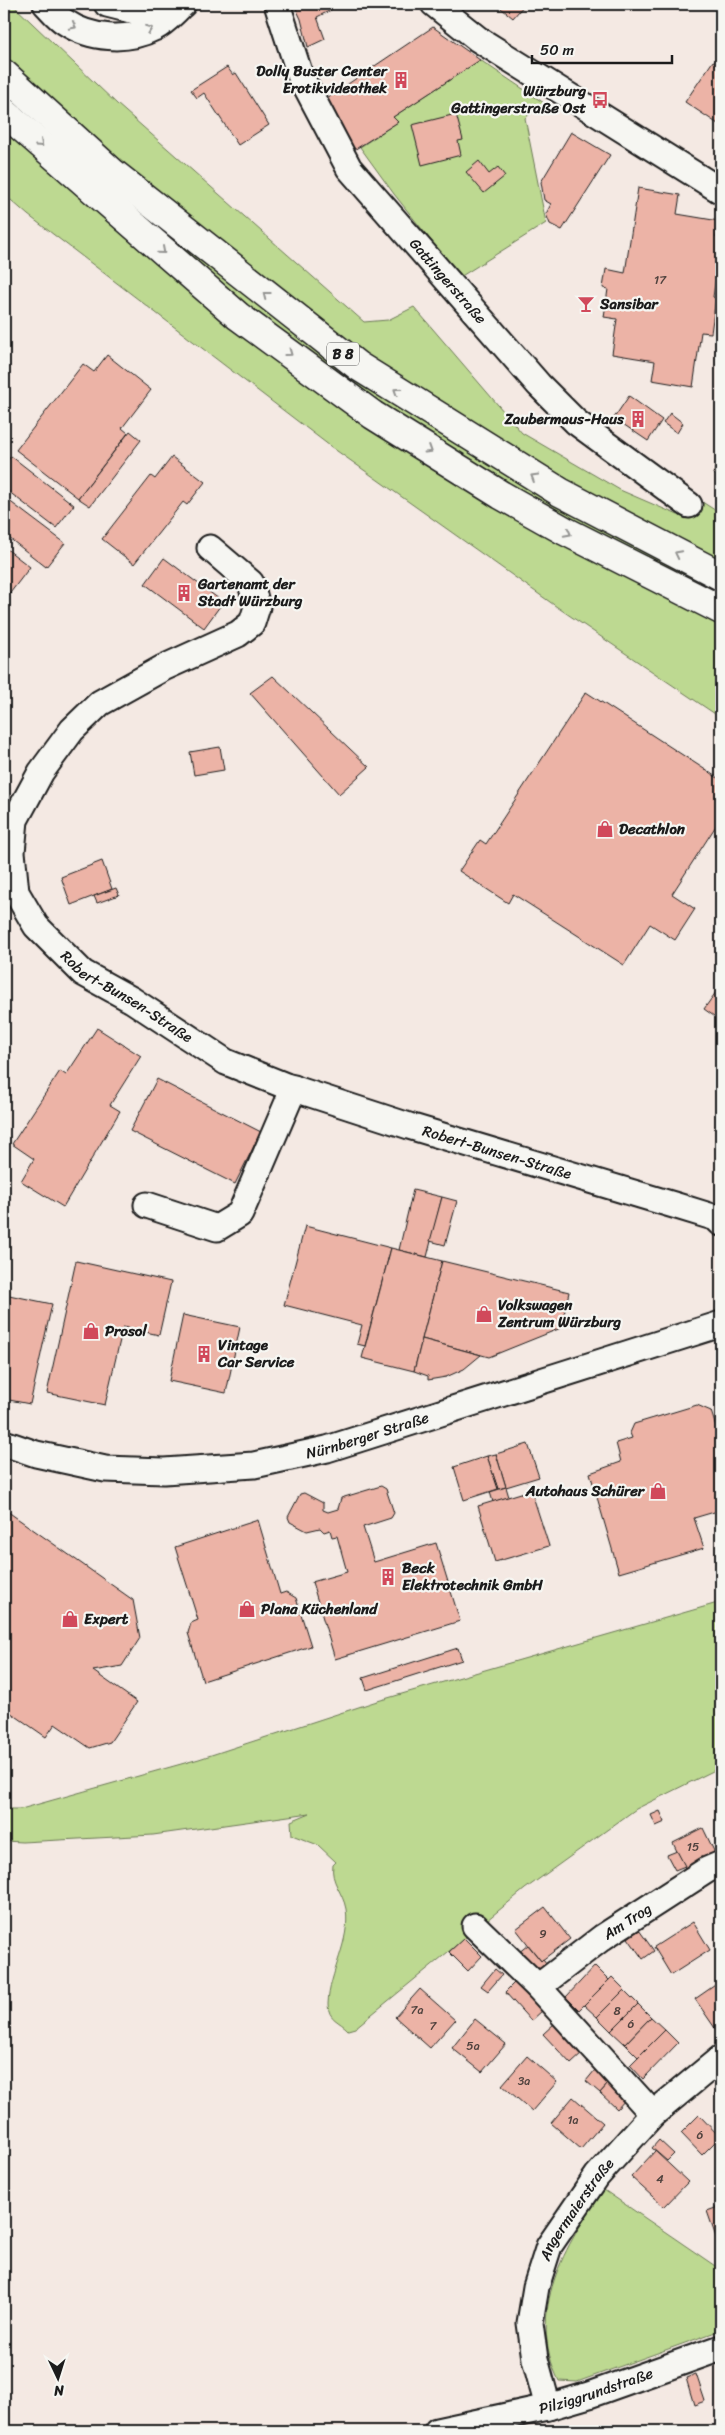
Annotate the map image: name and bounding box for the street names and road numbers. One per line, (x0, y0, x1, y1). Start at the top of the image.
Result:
street label: Gattingerstraße (403, 232, 493, 330)
road number: B 8 (327, 342, 359, 366)
street label: Robert-Bunsen-Straße (54, 944, 198, 1050)
street label: Robert-Bunsen-Straße (419, 1118, 575, 1187)
street label: Nürnberger Straße (303, 1404, 433, 1466)
street label: Am Trog (597, 1896, 657, 1947)
street label: Angermaierstraße (532, 2152, 621, 2265)
street label: Pilziggrundstraße (536, 2360, 657, 2422)

